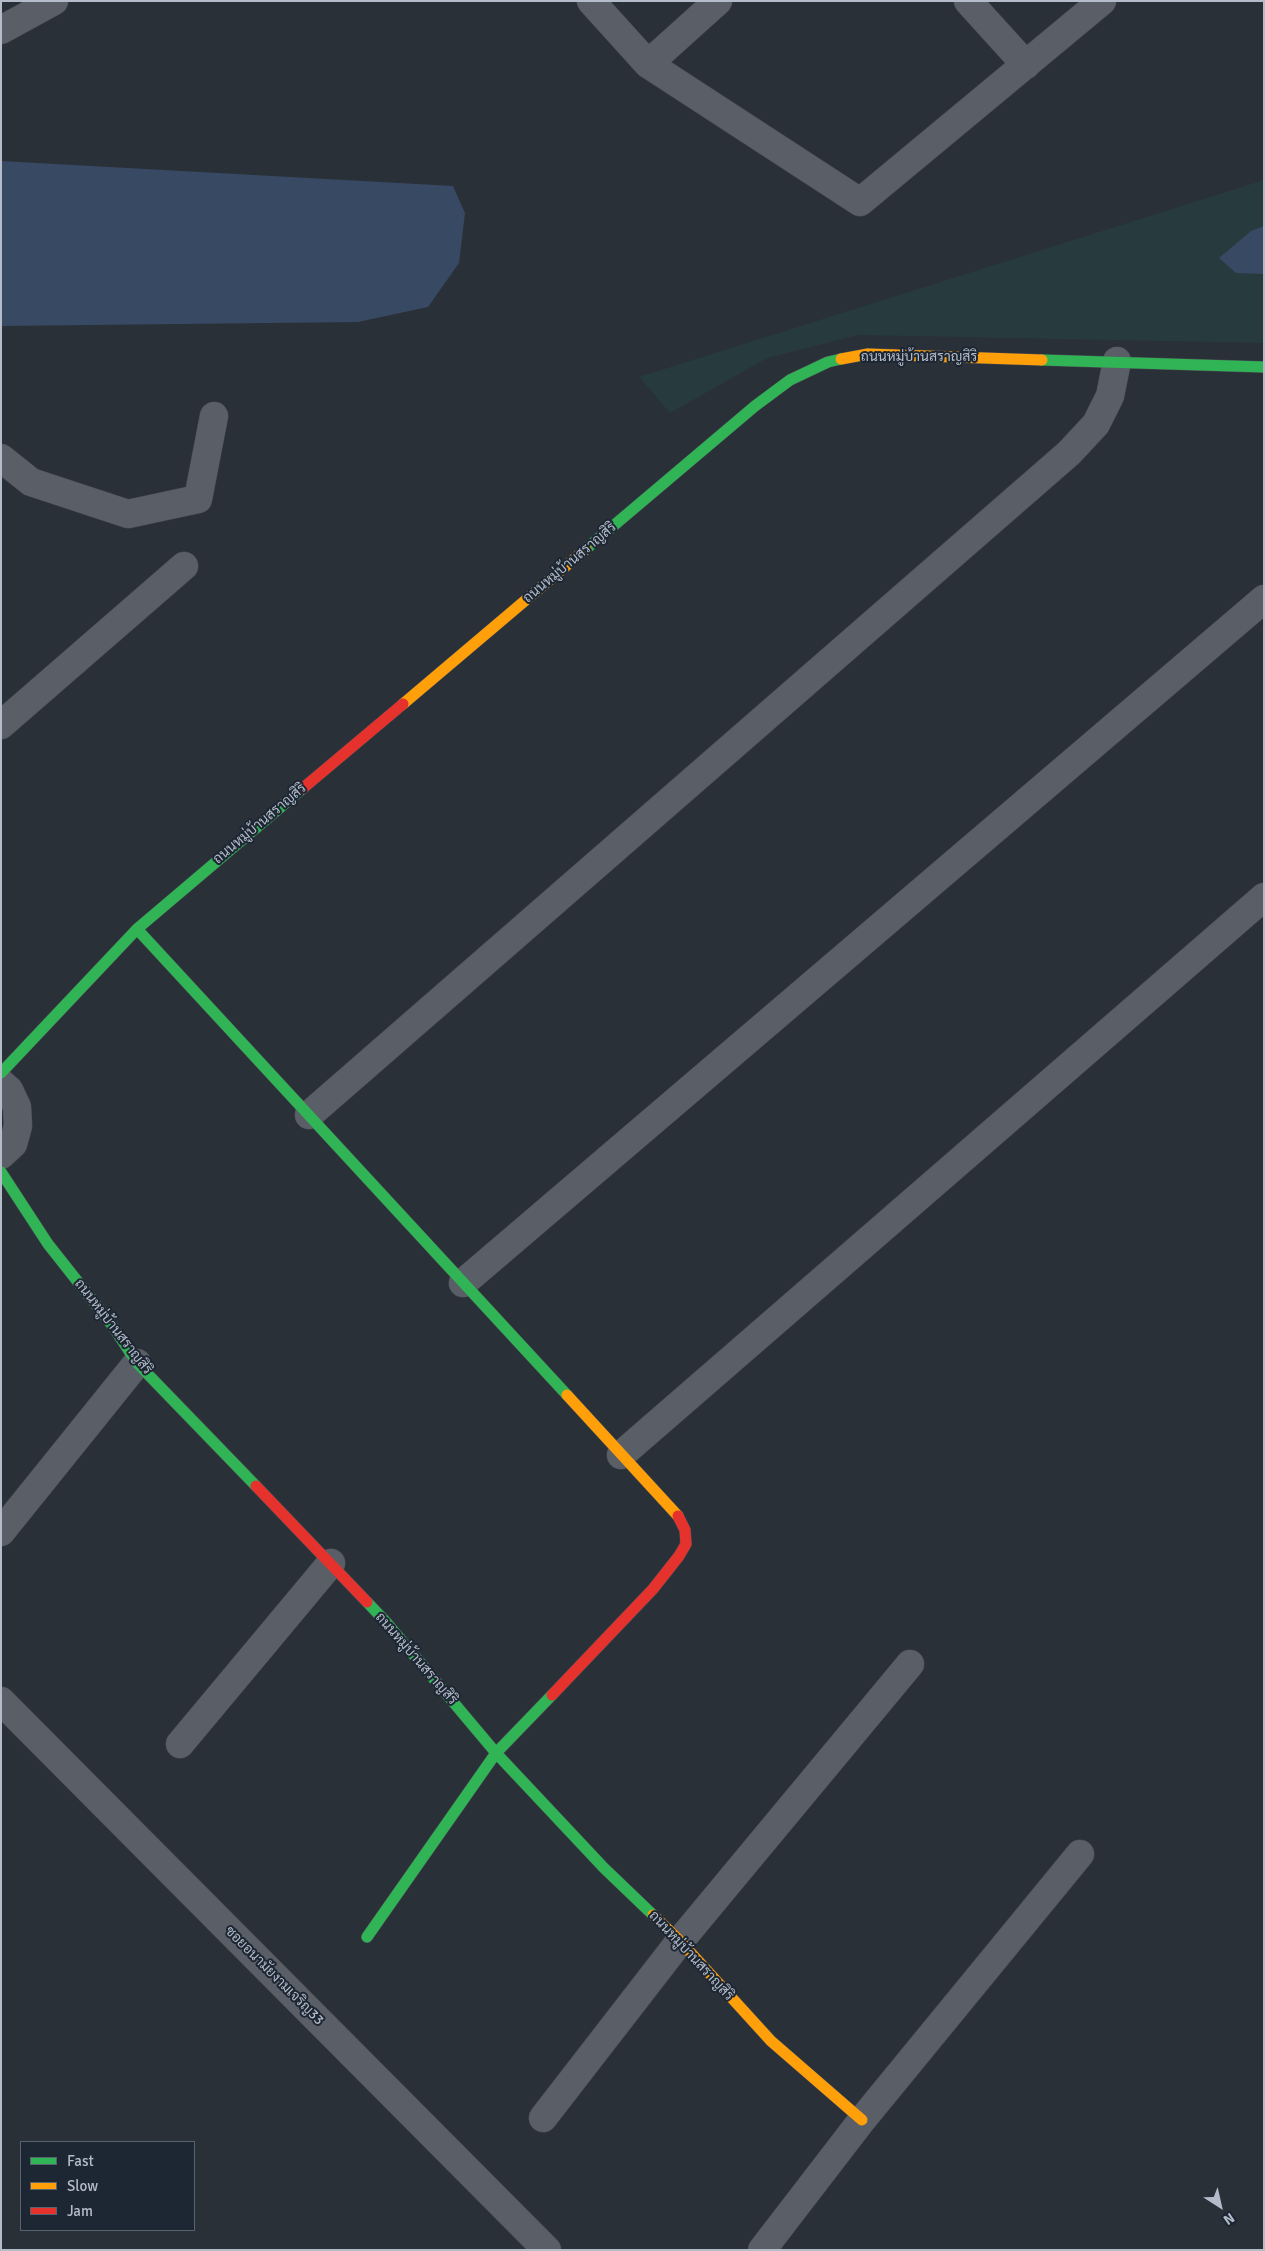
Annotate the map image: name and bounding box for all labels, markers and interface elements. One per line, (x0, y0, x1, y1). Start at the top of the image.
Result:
street label: ถนนหมู่บ้านสราญสิริ (861, 349, 977, 365)
street label: ถนนหมู่บ้านสราญสิริ (520, 519, 620, 607)
street label: ถนนหมู่บ้านสราญสิริ (210, 780, 310, 868)
street label: ถนนหมู่บ้านสราญสิริ (71, 1276, 155, 1378)
street label: ถนนหมู่บ้านสราญสิริ (371, 1610, 461, 1708)
street label: ถนนหมู่บ้านสราญสิริ (645, 1908, 737, 2004)
street label: ซอยอนามัยงามเจริญ33 (221, 1923, 327, 2029)
legend (20, 2141, 195, 2231)
text: Fast (67, 2152, 94, 2170)
text: Slow (67, 2177, 98, 2195)
north arrow (1195, 2181, 1245, 2231)
text: Jam (67, 2202, 93, 2220)
text: N (1220, 2209, 1238, 2228)

